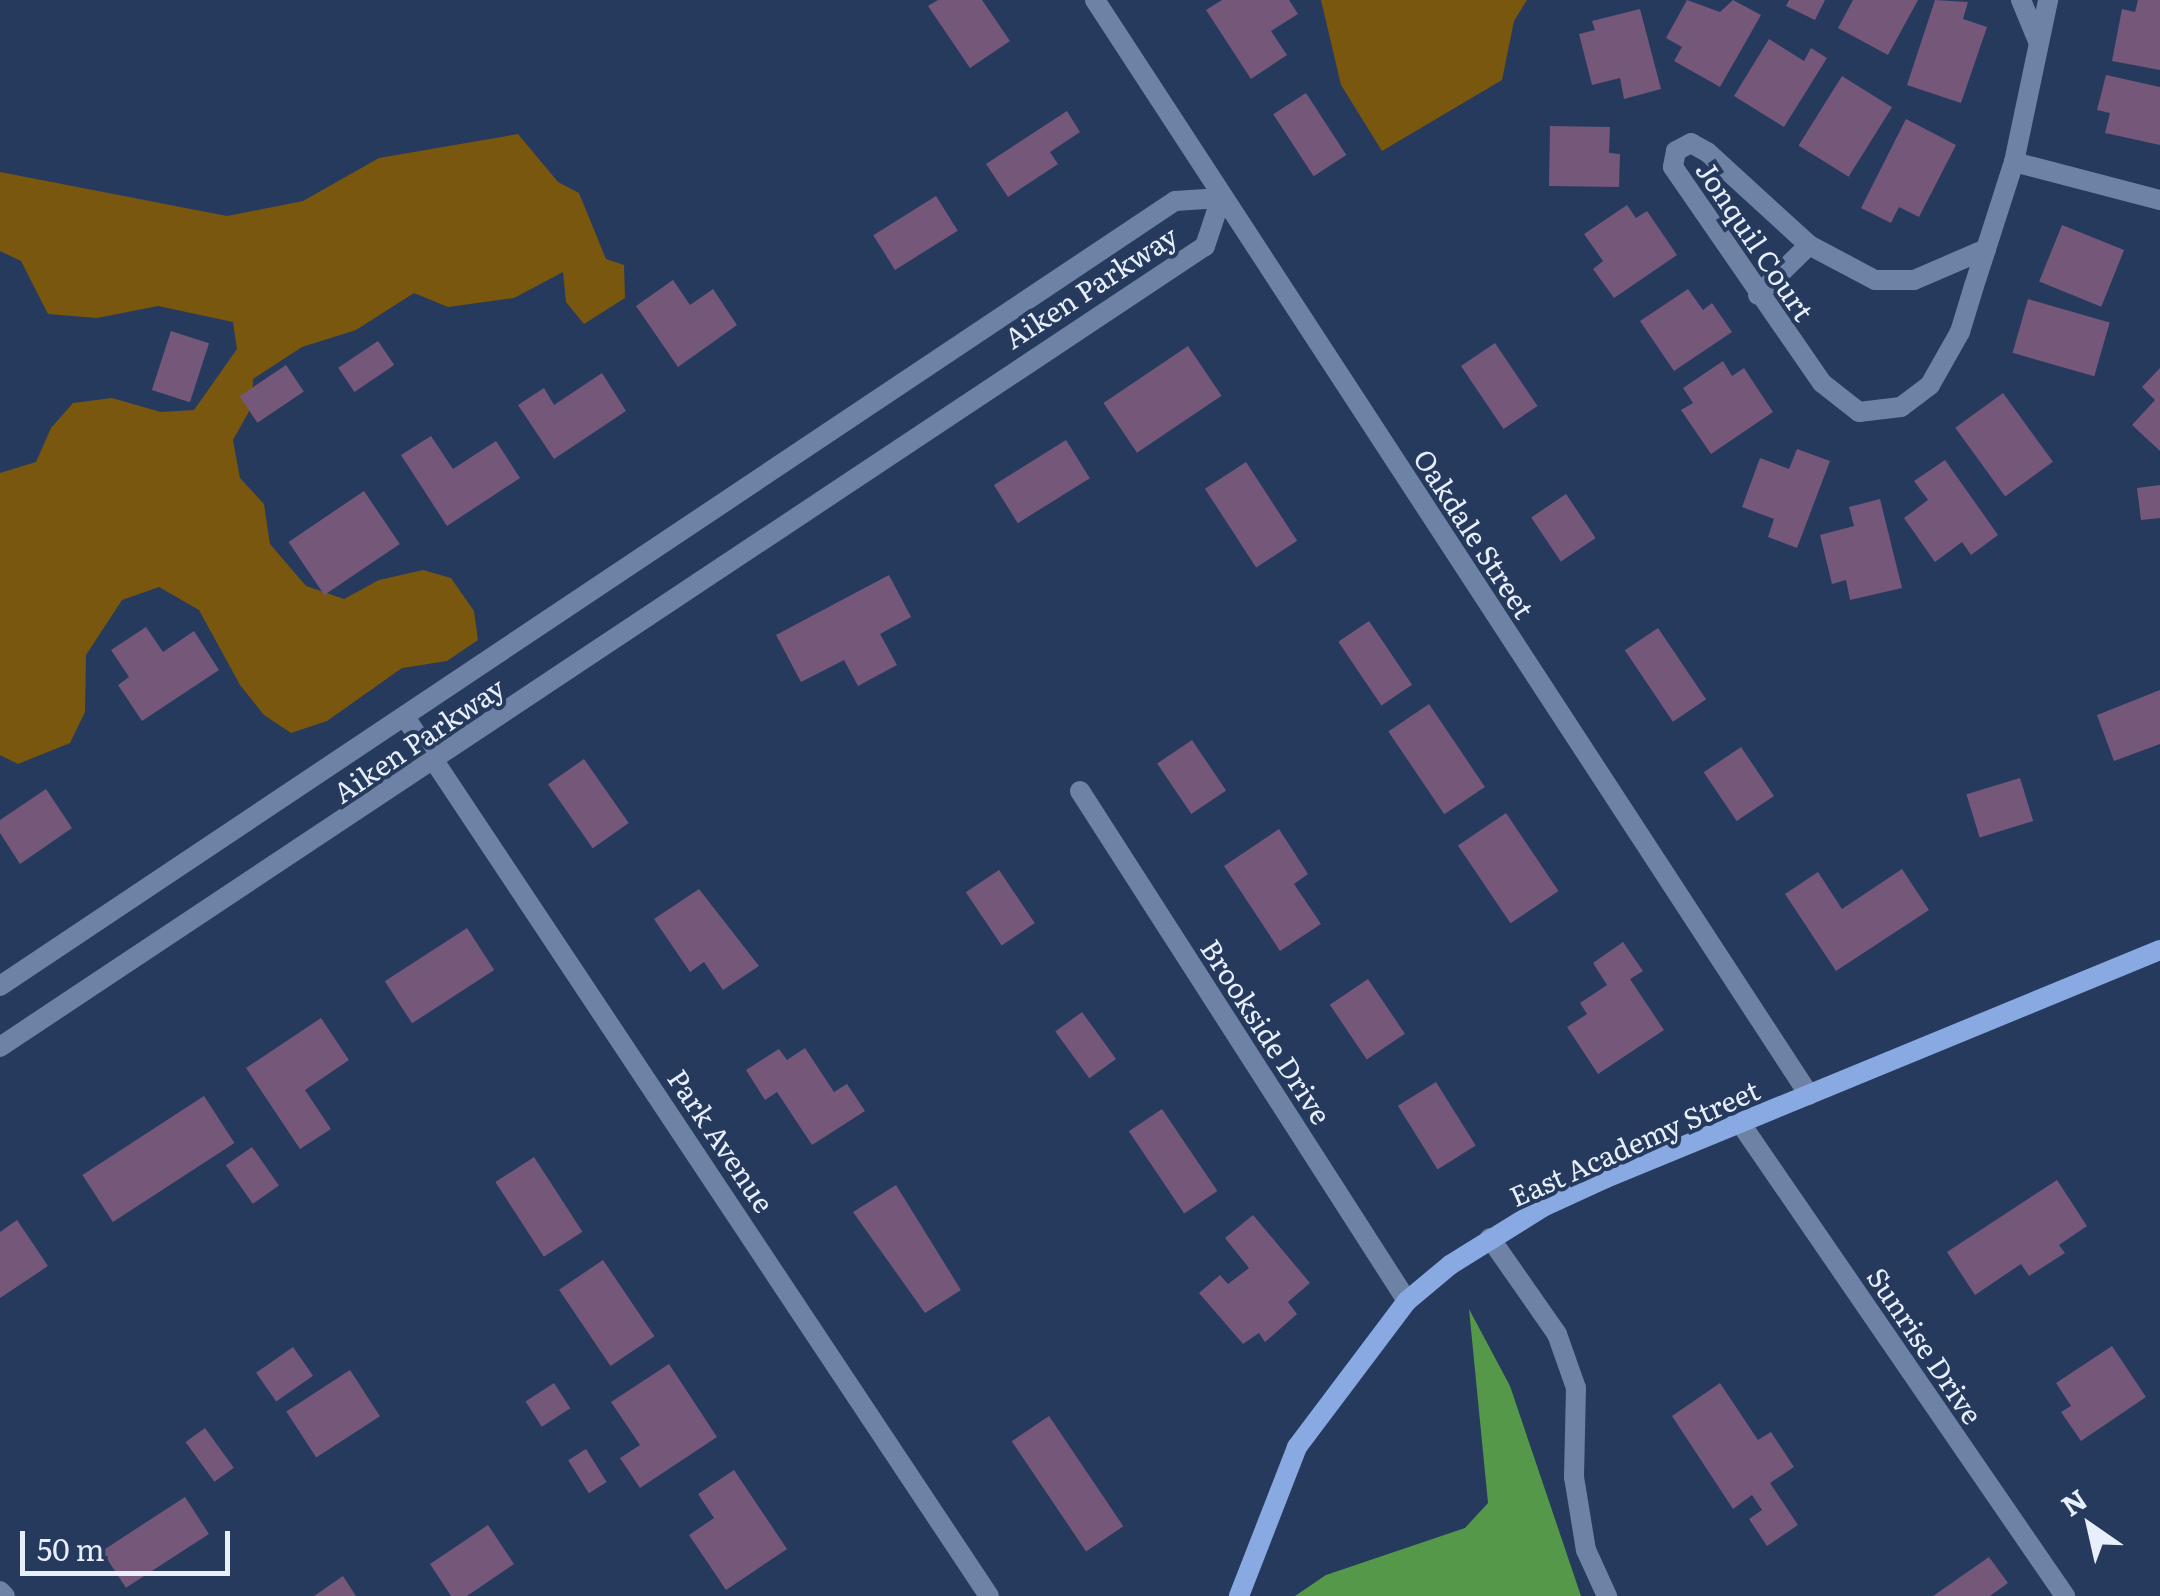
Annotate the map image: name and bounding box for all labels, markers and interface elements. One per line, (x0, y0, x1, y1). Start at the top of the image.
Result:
street label: Jonquil Court (1690, 154, 1822, 326)
street label: Aiken Parkway (997, 218, 1183, 354)
street label: Oakdale Street (1408, 442, 1542, 624)
street label: Aiken Parkway (326, 669, 510, 809)
street label: Brookside Drive (1195, 932, 1339, 1130)
street label: Park Avenue (662, 1062, 782, 1218)
street label: East Academy Street (1504, 1072, 1764, 1212)
street label: Sunrise Drive (1861, 1260, 1991, 1430)
north arrow (2040, 1476, 2140, 1576)
text: N (2052, 1477, 2095, 1525)
scale bar (25, 1511, 235, 1573)
text: 50 m (37, 1526, 105, 1570)

